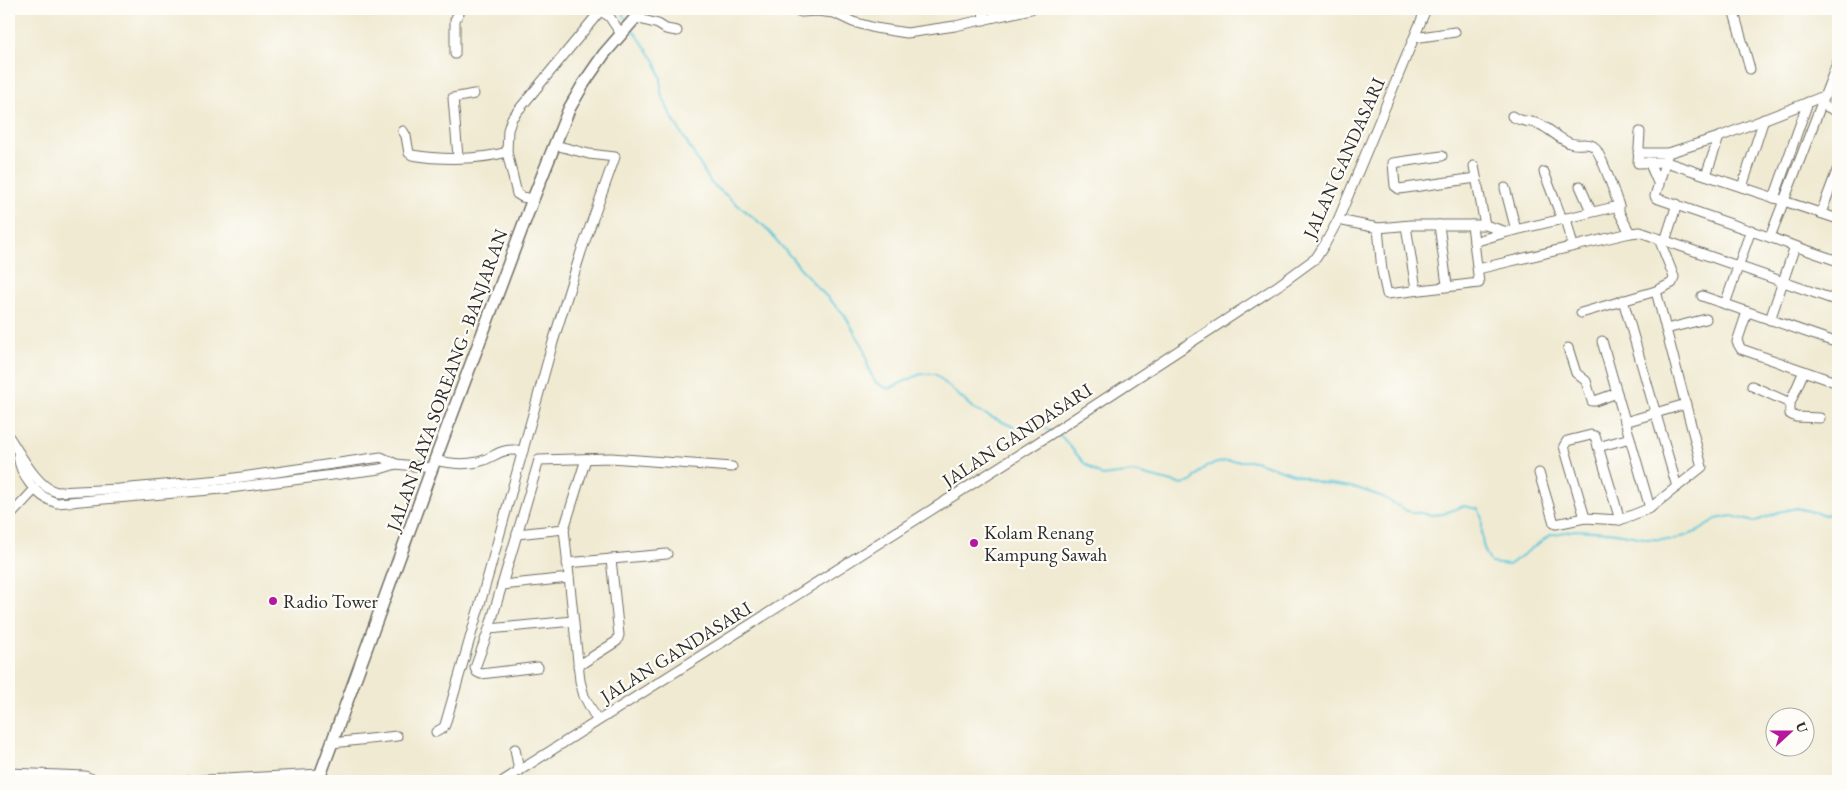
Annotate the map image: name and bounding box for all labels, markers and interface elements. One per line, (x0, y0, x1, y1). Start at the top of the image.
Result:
street label: JALAN GANDASARI (1296, 73, 1391, 244)
street label: JALAN RAYA SOREANG - BANJARAN (380, 226, 513, 536)
street label: JALAN GANDASARI (936, 377, 1097, 494)
place label: Kolam Renang Kampung Sawah (984, 520, 1108, 567)
marker: Kolam Renang Kampung Sawah (968, 537, 980, 549)
place label: Radio Tower (283, 589, 378, 614)
marker: Radio Tower (267, 595, 279, 607)
street label: JALAN GANDASARI (594, 595, 757, 710)
north arrow (1764, 708, 1814, 758)
text: U (1792, 719, 1813, 736)

